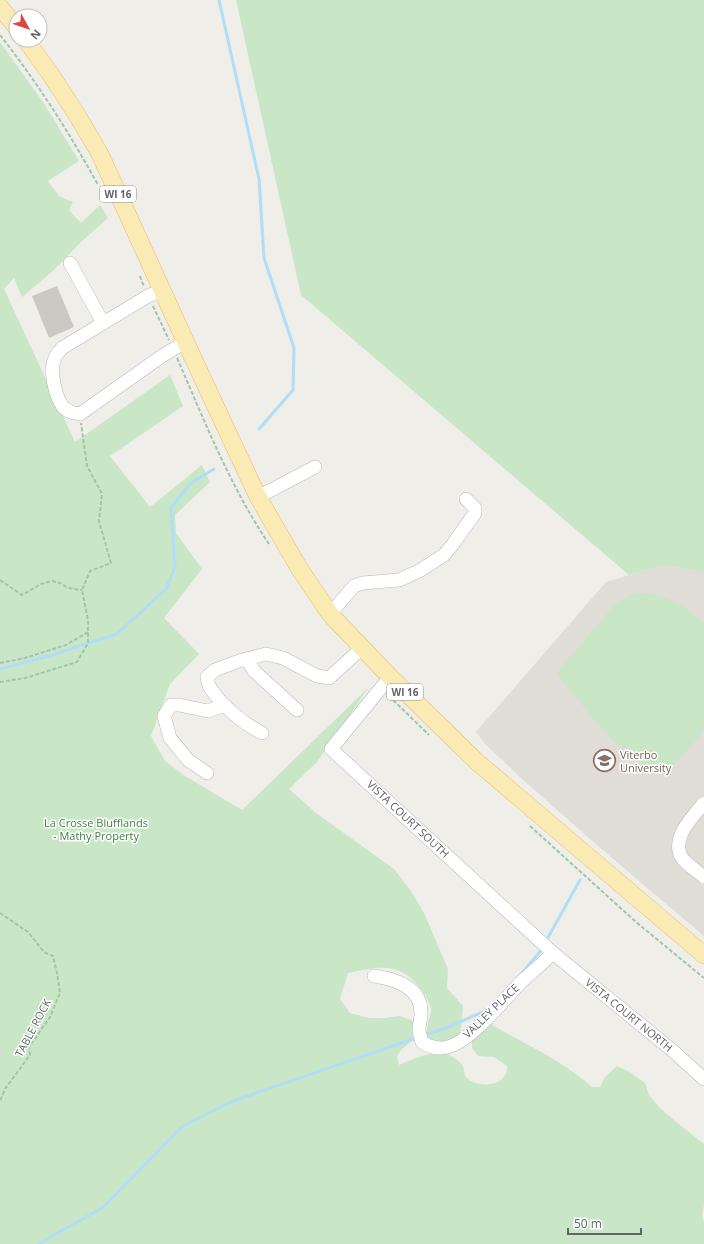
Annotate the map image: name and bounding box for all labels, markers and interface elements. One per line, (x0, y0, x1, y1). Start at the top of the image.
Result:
north arrow (8, 8, 48, 48)
text: N (27, 26, 45, 43)
road number: WI 16 (100, 186, 136, 202)
road number: WI 16 (387, 684, 423, 700)
place label: Viterbo University (620, 747, 672, 775)
school or university icon: Viterbo University (591, 748, 617, 774)
street label: VISTA COURT SOUTH (364, 776, 453, 861)
park label: La Crosse Blufflands - Mathy Property (44, 815, 148, 843)
street label: VISTA COURT NORTH (582, 975, 676, 1055)
street label: VALLEY PLACE (459, 980, 522, 1041)
street label: TABLE ROCK (11, 996, 54, 1059)
scale bar (568, 1210, 641, 1236)
text: 50 m (574, 1215, 602, 1232)

